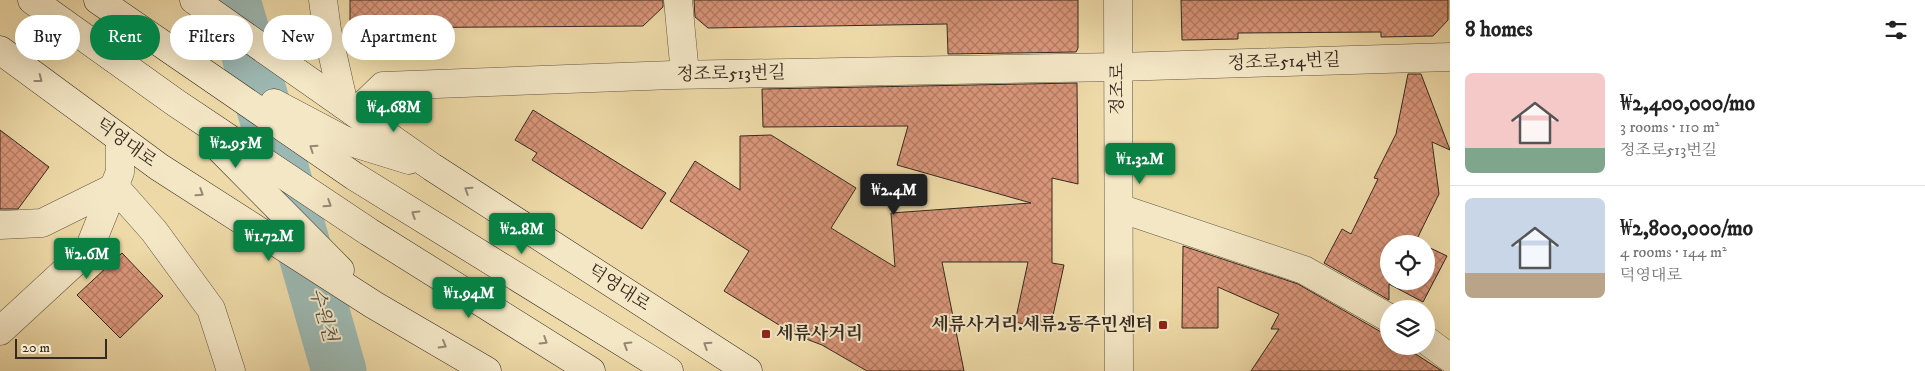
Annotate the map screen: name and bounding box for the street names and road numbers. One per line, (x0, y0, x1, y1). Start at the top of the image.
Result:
street label: 정조로514번길 (1227, 49, 1341, 75)
street label: 정조로513번길 (676, 62, 786, 86)
street label: 정조로 (1107, 63, 1129, 115)
street label: 덕영대로 (91, 114, 161, 172)
street label: 덕영대로 (584, 260, 654, 316)

